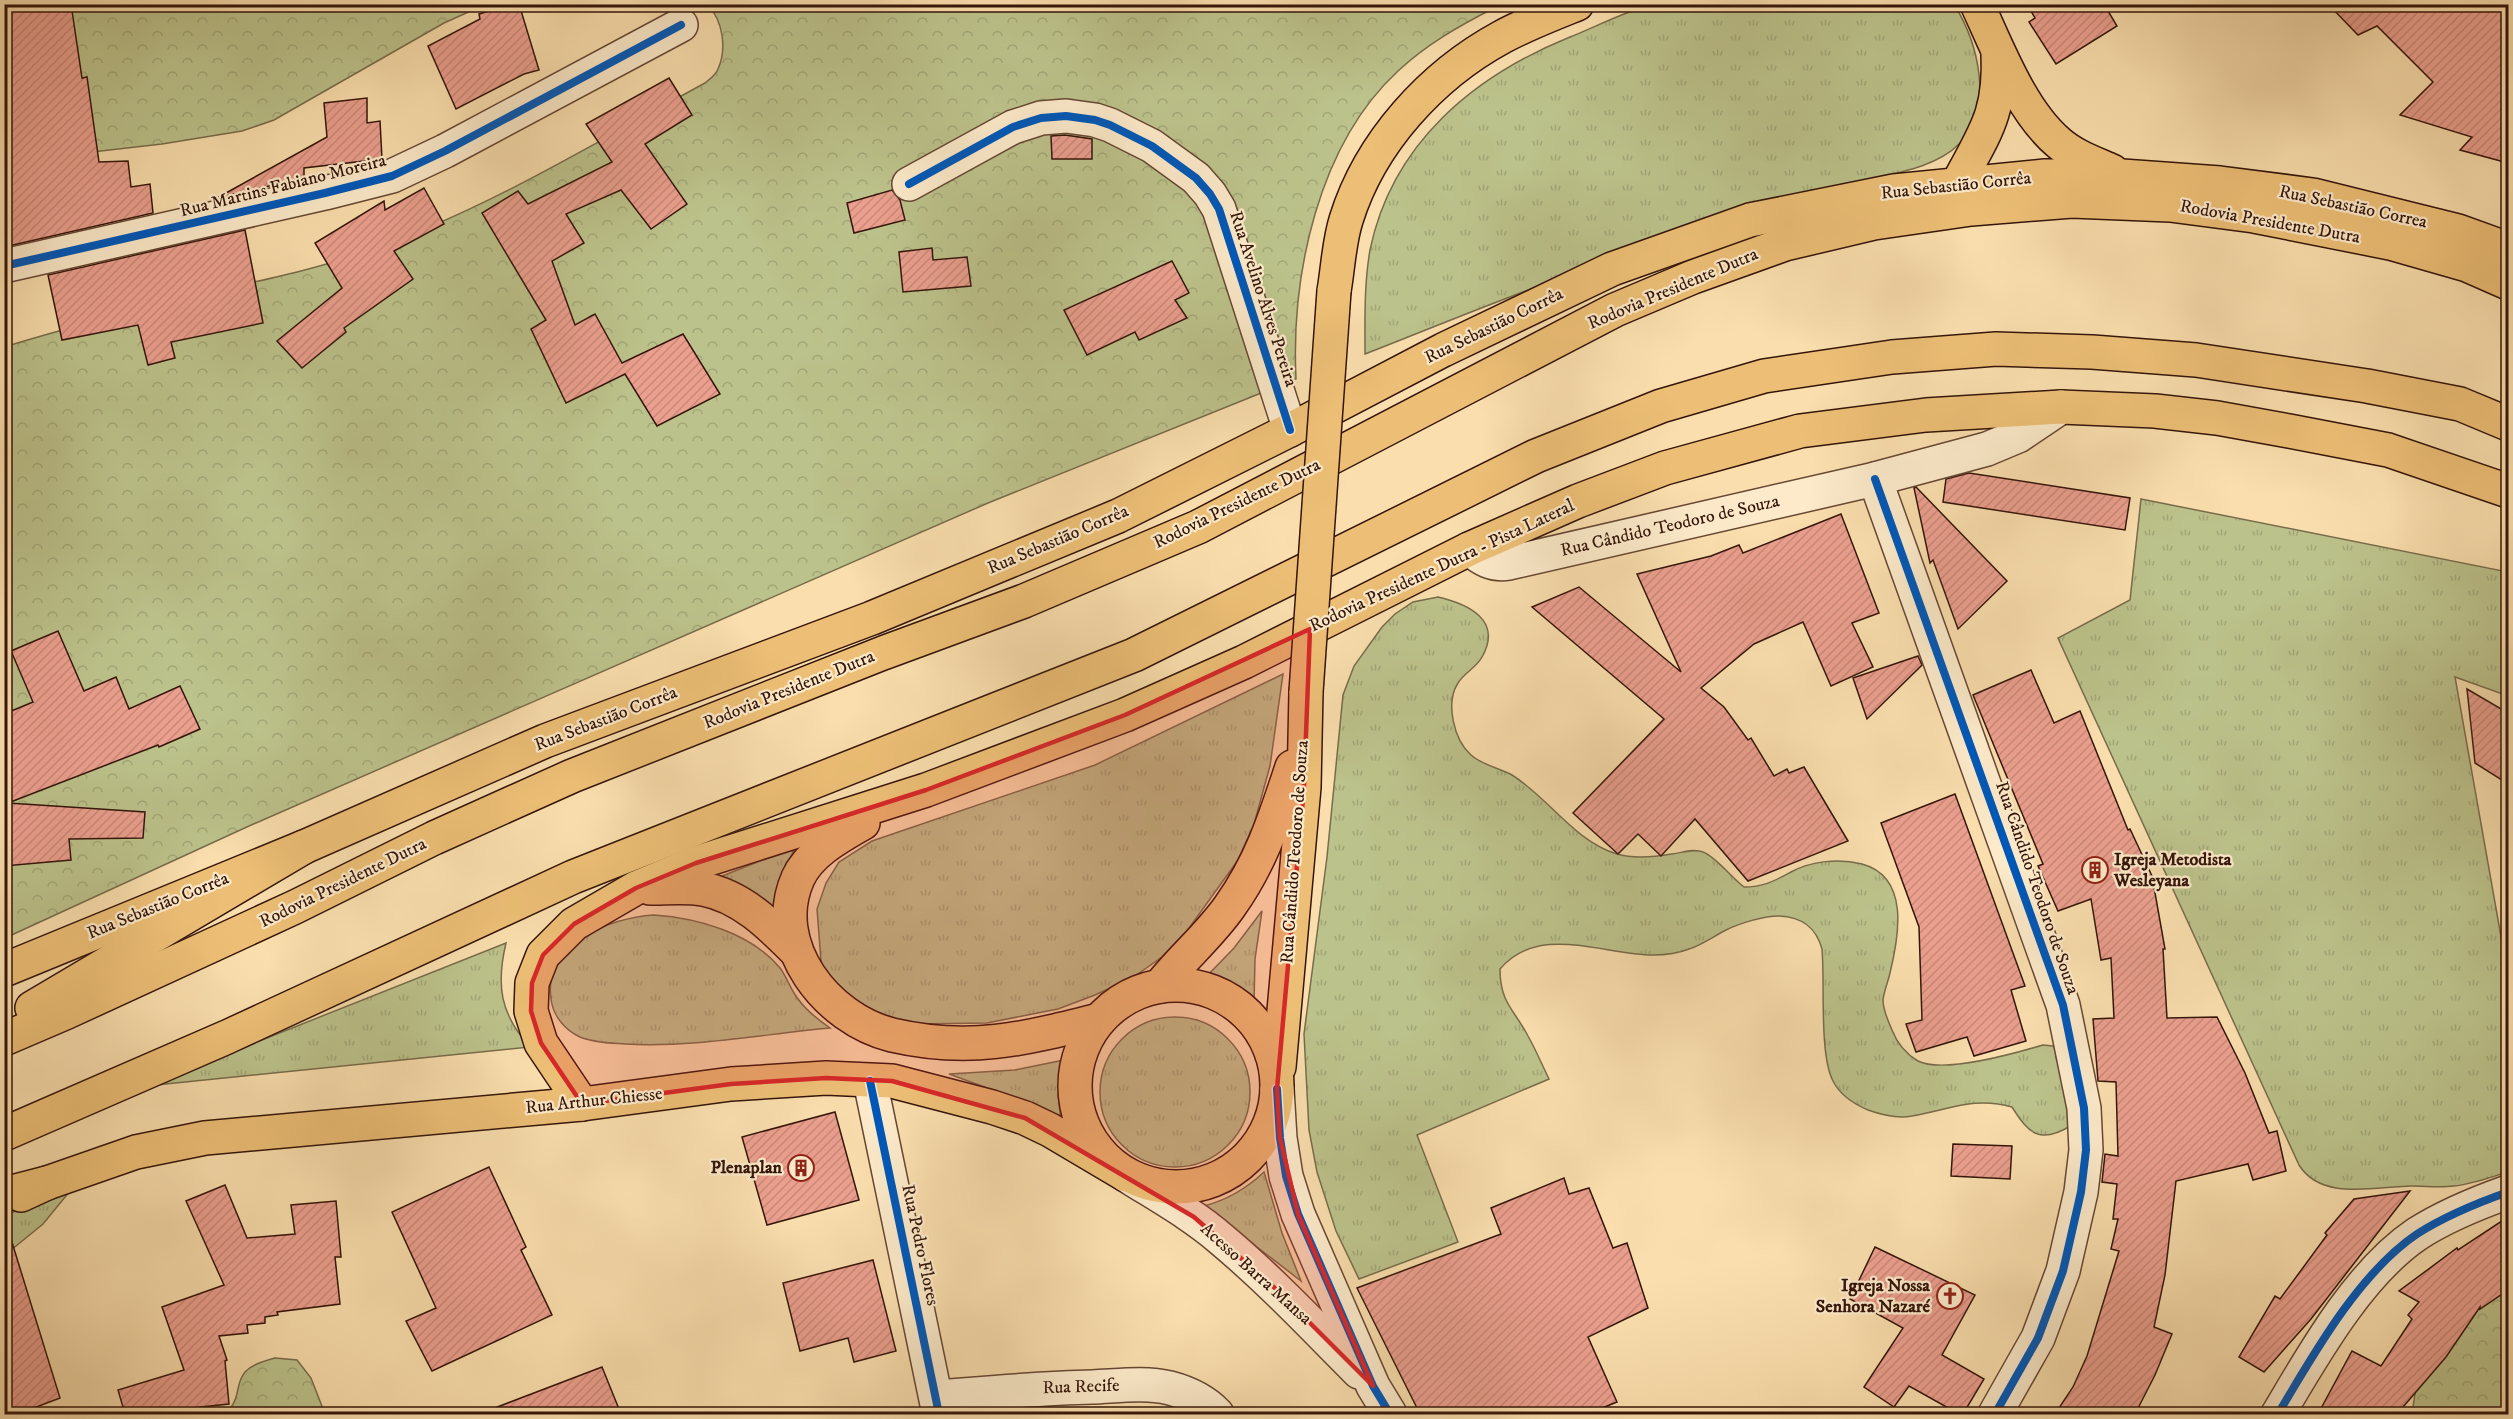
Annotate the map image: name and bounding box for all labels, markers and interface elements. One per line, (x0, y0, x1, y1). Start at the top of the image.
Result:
street label: Rua Martins Fabiano Moreira (178, 150, 389, 222)
street label: Rua Sebastião Corrêa (1880, 167, 2033, 205)
street label: Rua Sebastião Correa (2277, 181, 2429, 234)
street label: Rodovia Presidente Dutra (2178, 195, 2362, 249)
street label: Rua Avelino Alves Pereira (1224, 208, 1302, 390)
street label: Rodovia Presidente Dutra (1585, 243, 1762, 335)
street label: Rua Sebastião Corrêa (1421, 283, 1567, 369)
street label: Rodovia Presidente Dutra (1150, 454, 1324, 554)
street label: Rua Cândido Teodoro de Souza (1558, 490, 1782, 562)
street label: Rodovia Presidente Dutra - Pista Lateral (1306, 495, 1578, 637)
street label: Rua Sebastião Corrêa (984, 500, 1132, 580)
street label: Rodovia Presidente Dutra (700, 645, 878, 734)
street label: Rua Sebastião Corrêa (532, 682, 681, 756)
street label: Rua Cândido Teodoro de Souza (1276, 739, 1314, 964)
street label: Rua Cândido Teodoro de Souza (1990, 779, 2084, 998)
street label: Rodovia Presidente Dutra (256, 833, 430, 933)
place label: Igreja Metodista Wesleyana (2113, 849, 2232, 892)
building icon: Igreja Metodista Wesleyana (2080, 855, 2110, 885)
street label: Rua Sebastião Corrêa (84, 867, 232, 944)
street label: Rua Arthur Chiesse (524, 1083, 664, 1119)
building icon: Plenaplan (786, 1153, 816, 1183)
place label: Plenaplan (710, 1157, 783, 1179)
street label: Rua Pedro Flores (896, 1182, 944, 1308)
street label: Acesso Barra Mansa (1196, 1218, 1317, 1330)
place label: Igreja Nossa Senhora Nazaré (1816, 1275, 1931, 1318)
church icon: Igreja Nossa Senhora Nazaré (1935, 1281, 1965, 1311)
street label: Rua Recife (1042, 1375, 1120, 1399)

